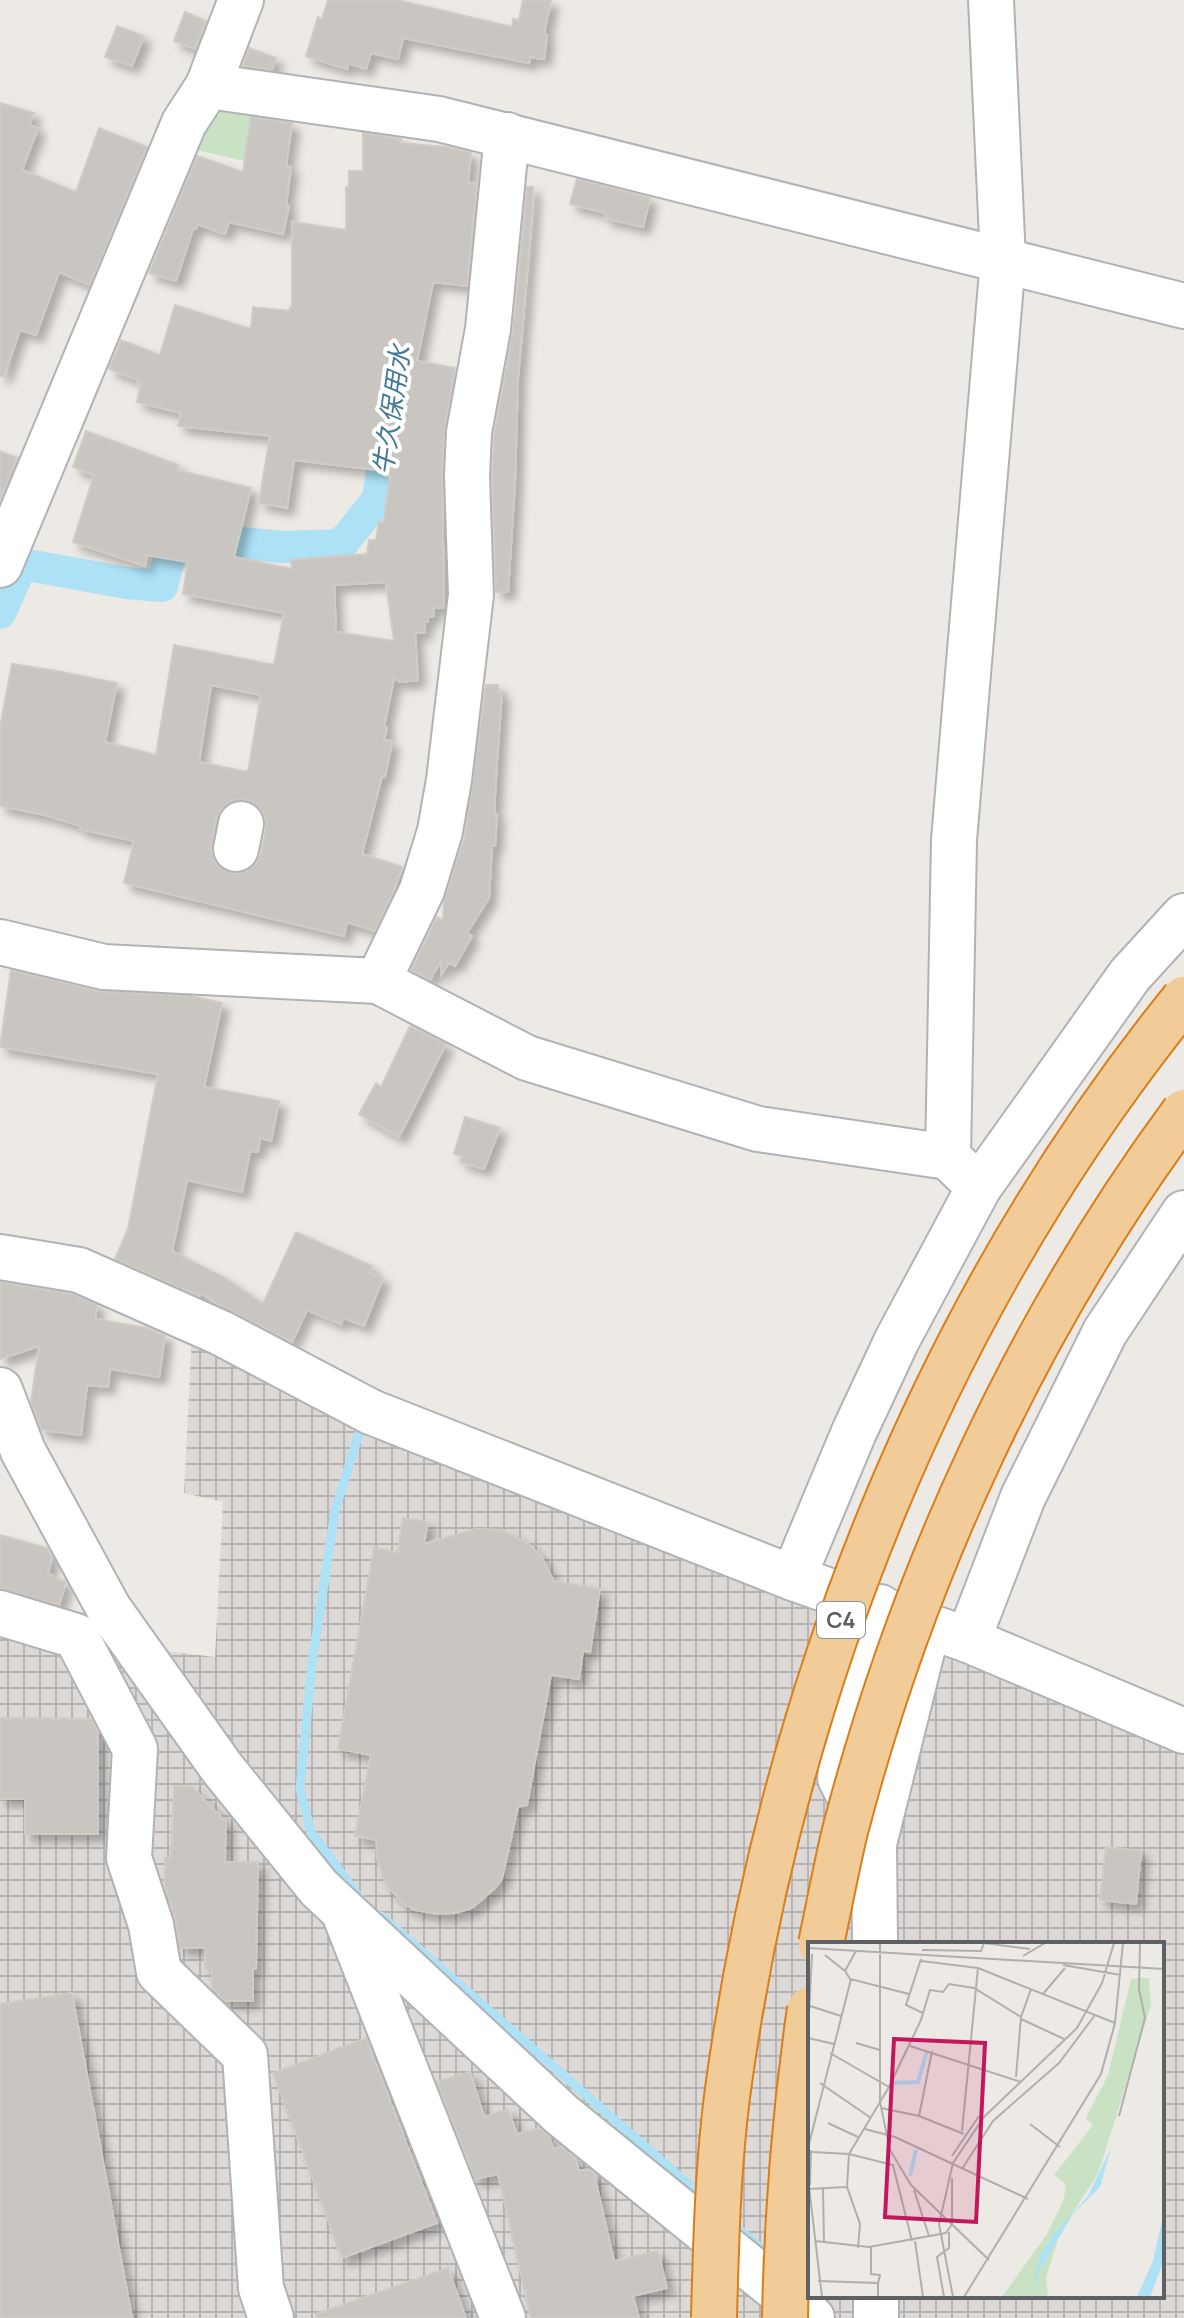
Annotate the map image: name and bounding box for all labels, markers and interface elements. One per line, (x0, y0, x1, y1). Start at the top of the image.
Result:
water label: 牛久保用水 (364, 340, 418, 477)
road number: C4 (817, 1602, 865, 1638)
inset map (808, 1942, 1164, 2298)

